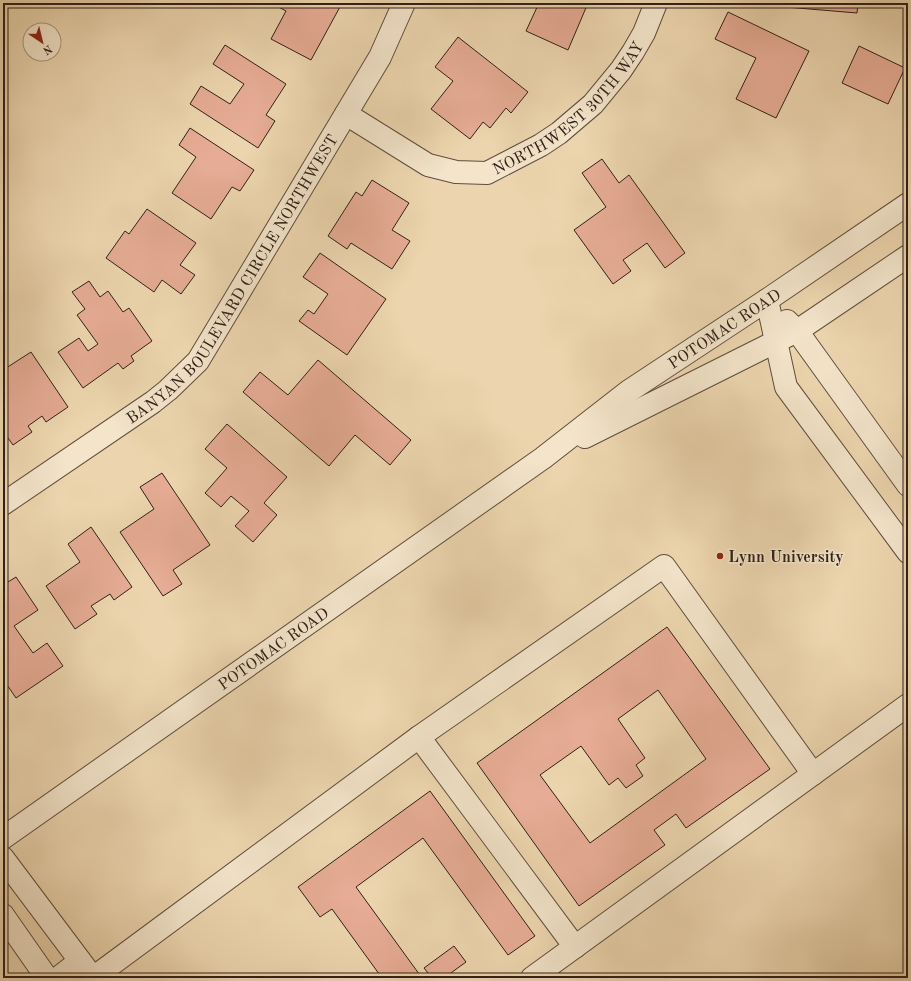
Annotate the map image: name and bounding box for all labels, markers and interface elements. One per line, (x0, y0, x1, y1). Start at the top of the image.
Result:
north arrow (22, 22, 62, 62)
street label: NORTHWEST 30TH WAY (491, 39, 647, 179)
text: N (40, 42, 53, 56)
street label: BANYAN BOULEVARD CIRCLE NORTHWEST (124, 132, 342, 428)
street label: POTOMAC ROAD (666, 287, 784, 373)
place label: Lynn University (728, 550, 844, 566)
marker: Lynn University (715, 551, 725, 561)
street label: POTOMAC ROAD (216, 605, 332, 694)

